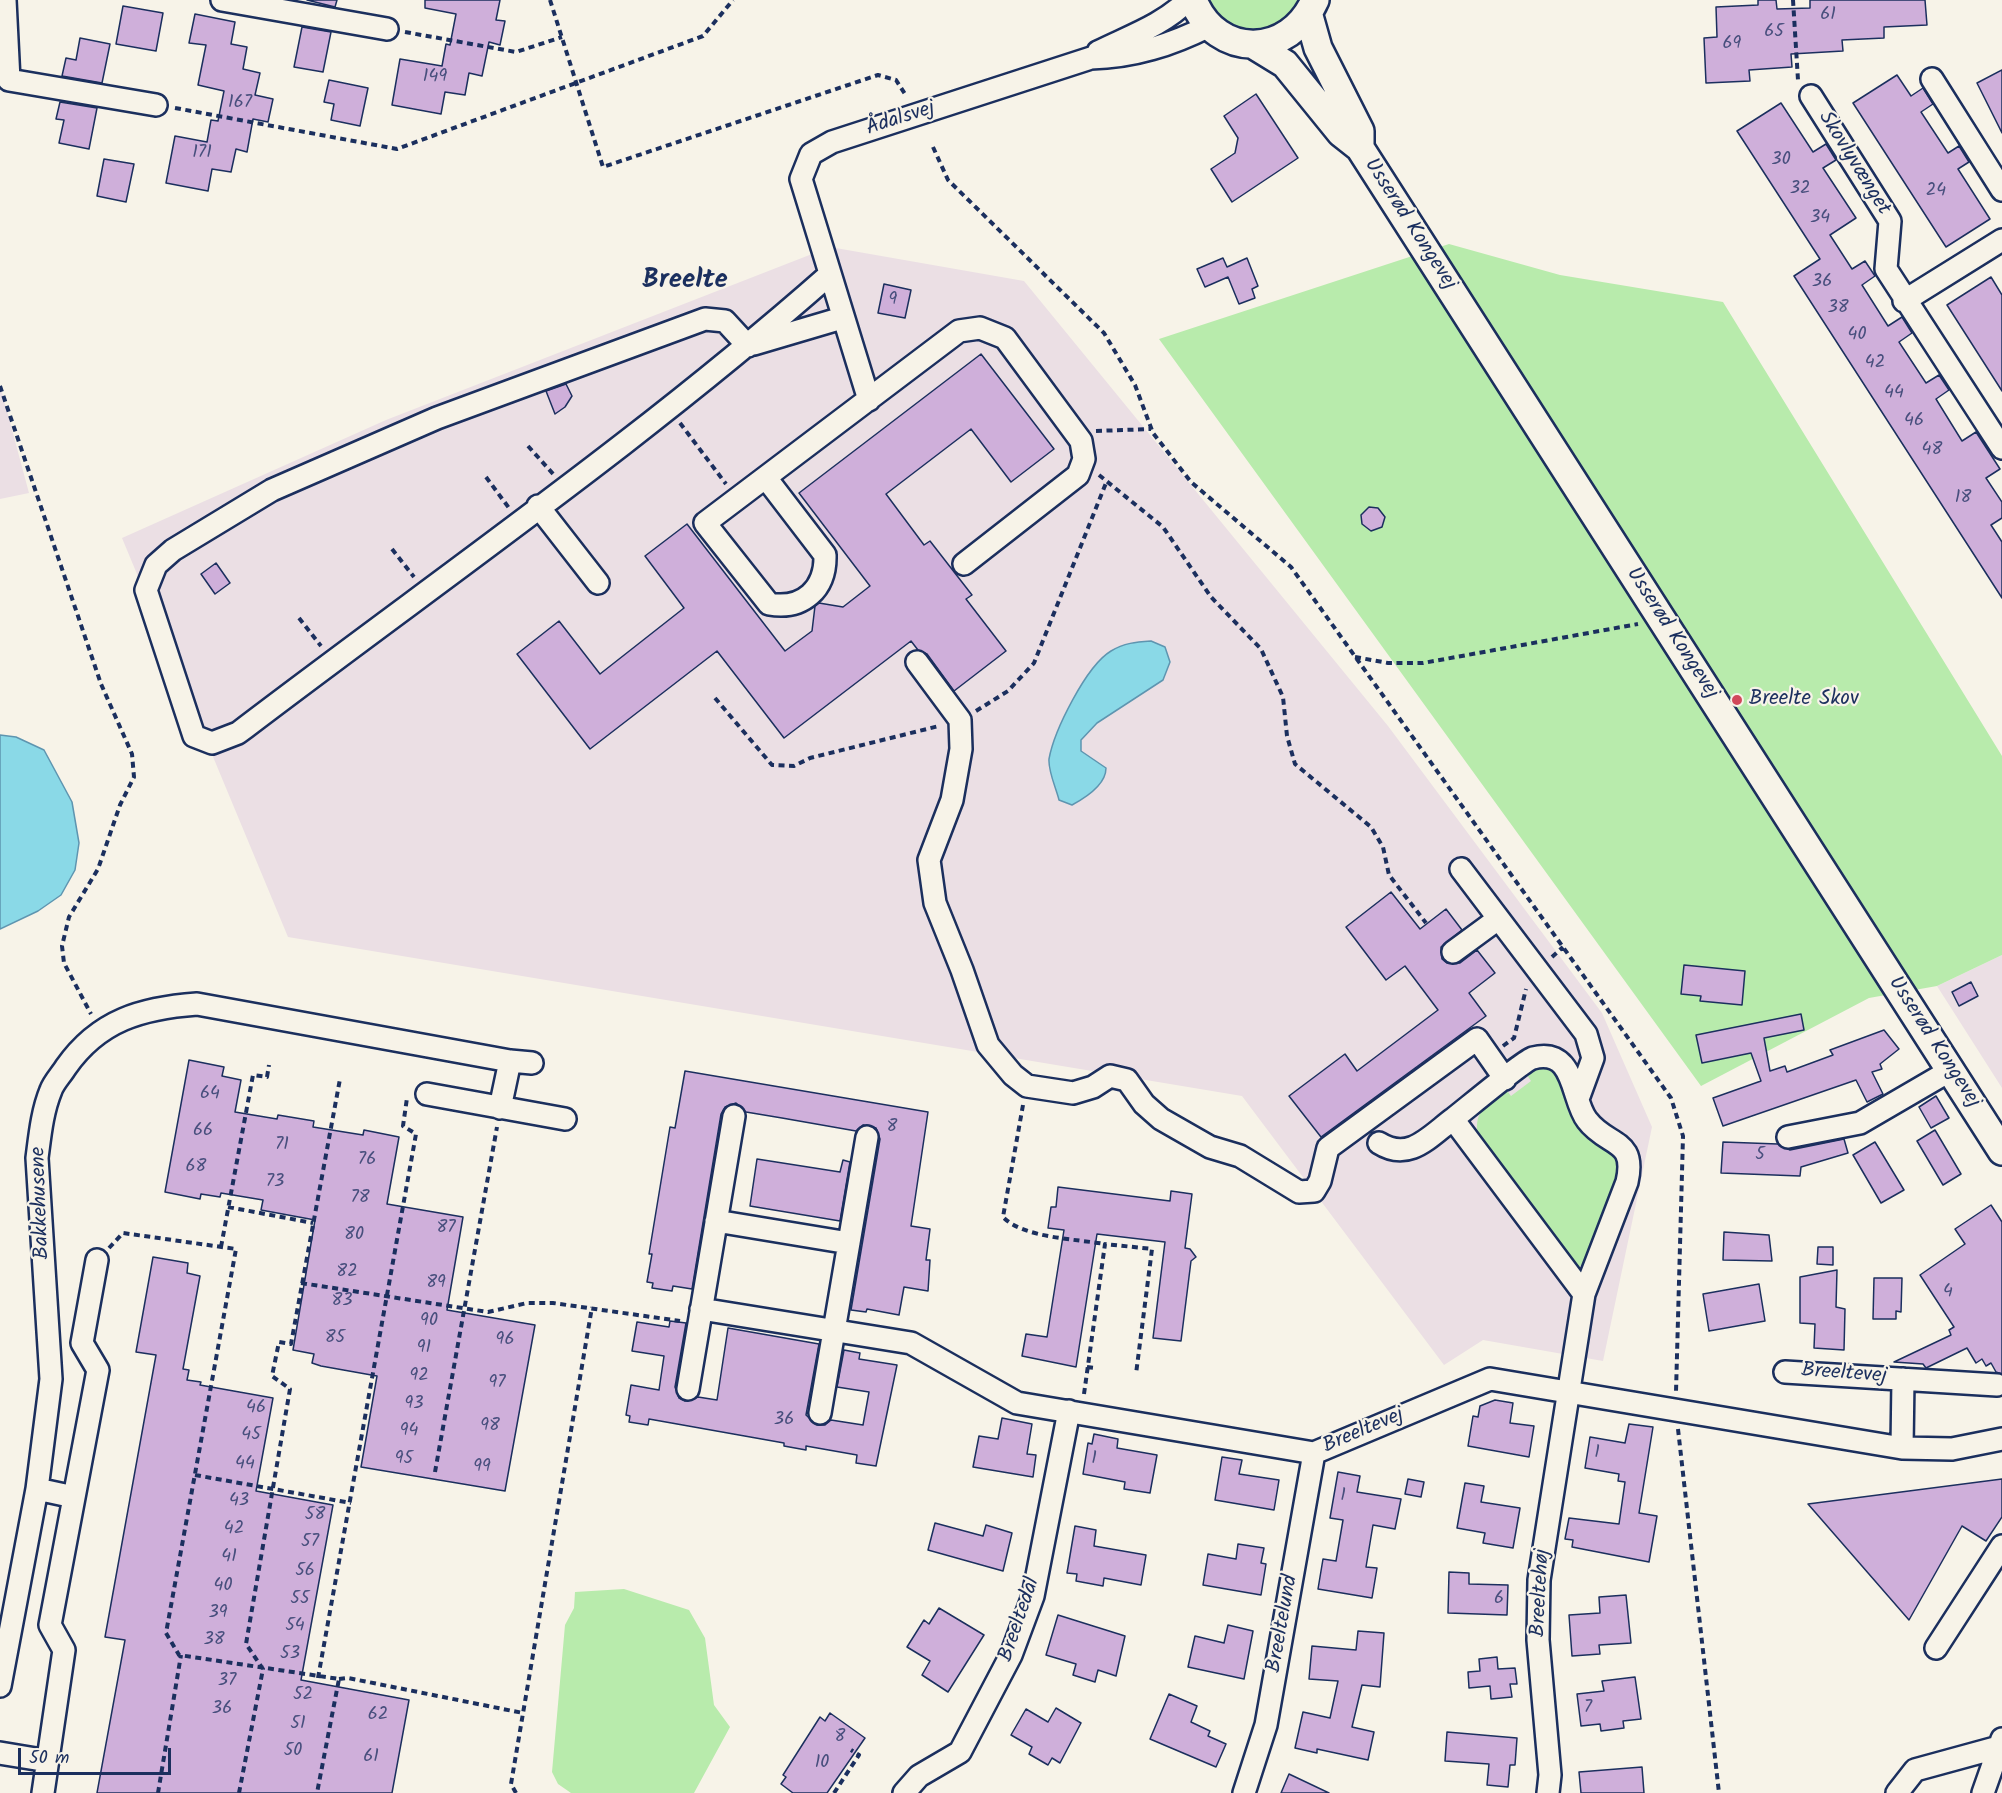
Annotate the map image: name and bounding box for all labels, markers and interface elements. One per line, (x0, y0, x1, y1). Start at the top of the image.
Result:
house number: 61 (1820, 5, 1836, 27)
house number: 65 (1764, 22, 1784, 44)
house number: 69 (1723, 34, 1741, 56)
house number: 149 (423, 67, 447, 89)
house number: 167 (228, 93, 252, 115)
street label: Ådalsvej (863, 97, 939, 143)
street label: Skovlyvænget (1811, 107, 1895, 221)
house number: 171 (192, 143, 212, 165)
house number: 30 (1771, 150, 1791, 172)
street label: Usserød Kongevej (1357, 155, 1461, 295)
house number: 32 (1790, 179, 1810, 201)
house number: 24 (1926, 181, 1946, 203)
house number: 34 (1810, 208, 1830, 230)
district label: Breelte (642, 266, 728, 298)
house number: 36 (1812, 272, 1832, 294)
house number: 9 (889, 290, 897, 312)
house number: 38 (1827, 298, 1849, 320)
house number: 40 (1848, 325, 1866, 347)
house number: 42 (1865, 353, 1885, 375)
house number: 44 (1884, 383, 1904, 405)
house number: 46 (1904, 411, 1924, 433)
house number: 48 (1922, 440, 1942, 462)
house number: 18 (1955, 488, 1971, 510)
street label: Usserød Kongevej (1619, 564, 1723, 704)
place label: Breelte Skov (1749, 687, 1859, 713)
marker: Breelte Skov (1730, 693, 1744, 707)
street label: Usserød Kongevej (1881, 973, 1985, 1113)
house number: 64 (200, 1084, 220, 1106)
house number: 8 (887, 1117, 897, 1139)
house number: 66 (193, 1121, 213, 1143)
house number: 71 (275, 1135, 289, 1157)
house number: 5 (1755, 1145, 1765, 1167)
street label: Bakkehusene (27, 1146, 57, 1260)
house number: 76 (358, 1150, 376, 1172)
house number: 68 (186, 1157, 206, 1179)
house number: 73 (266, 1172, 284, 1194)
house number: 78 (350, 1188, 370, 1210)
house number: 87 (436, 1218, 456, 1240)
house number: 80 (344, 1225, 364, 1247)
house number: 82 (336, 1262, 358, 1284)
house number: 89 (426, 1273, 446, 1295)
house number: 4 (1943, 1282, 1953, 1304)
house number: 83 (331, 1291, 353, 1313)
house number: 90 (420, 1311, 438, 1333)
house number: 85 (325, 1328, 345, 1350)
house number: 96 (496, 1330, 514, 1352)
house number: 91 (417, 1338, 431, 1360)
street label: Breeltevej (1800, 1359, 1888, 1391)
house number: 92 (409, 1366, 429, 1388)
house number: 97 (488, 1373, 506, 1395)
house number: 93 (404, 1394, 424, 1416)
house number: 46 (246, 1398, 266, 1420)
street label: Breeltevej (1320, 1404, 1408, 1460)
house number: 36 (774, 1410, 794, 1432)
house number: 98 (480, 1416, 500, 1438)
house number: 94 (400, 1421, 418, 1443)
house number: 45 (241, 1425, 261, 1447)
house number: 1 (1594, 1443, 1600, 1465)
house number: 95 (395, 1449, 413, 1471)
house number: 1 (1091, 1449, 1097, 1471)
house number: 44 (235, 1454, 255, 1476)
house number: 99 (473, 1457, 491, 1479)
house number: 1 (1340, 1486, 1346, 1508)
house number: 43 (229, 1491, 249, 1513)
house number: 58 (305, 1505, 325, 1527)
house number: 42 (224, 1519, 244, 1541)
house number: 57 (301, 1532, 319, 1554)
house number: 41 (221, 1547, 237, 1569)
street label: Breeltehøj (1527, 1548, 1557, 1638)
house number: 56 (295, 1561, 315, 1583)
street label: Breeltelund (1263, 1573, 1305, 1675)
street label: Breeltedal (995, 1575, 1047, 1665)
house number: 40 (214, 1576, 232, 1598)
house number: 55 (290, 1589, 310, 1611)
house number: 6 (1494, 1589, 1504, 1611)
house number: 39 (208, 1603, 228, 1625)
house number: 54 (285, 1616, 305, 1638)
house number: 38 (203, 1630, 225, 1652)
house number: 53 (280, 1644, 300, 1666)
house number: 37 (218, 1671, 236, 1693)
house number: 52 (293, 1685, 313, 1707)
house number: 7 (1584, 1698, 1592, 1720)
house number: 36 (212, 1699, 232, 1721)
house number: 62 (368, 1705, 388, 1727)
house number: 51 (290, 1714, 306, 1736)
house number: 8 (835, 1727, 845, 1749)
scale bar (21, 1736, 174, 1774)
house number: 50 (284, 1741, 302, 1763)
text: 50 m (29, 1744, 69, 1773)
house number: 61 (363, 1747, 379, 1769)
house number: 10 (815, 1753, 829, 1775)

